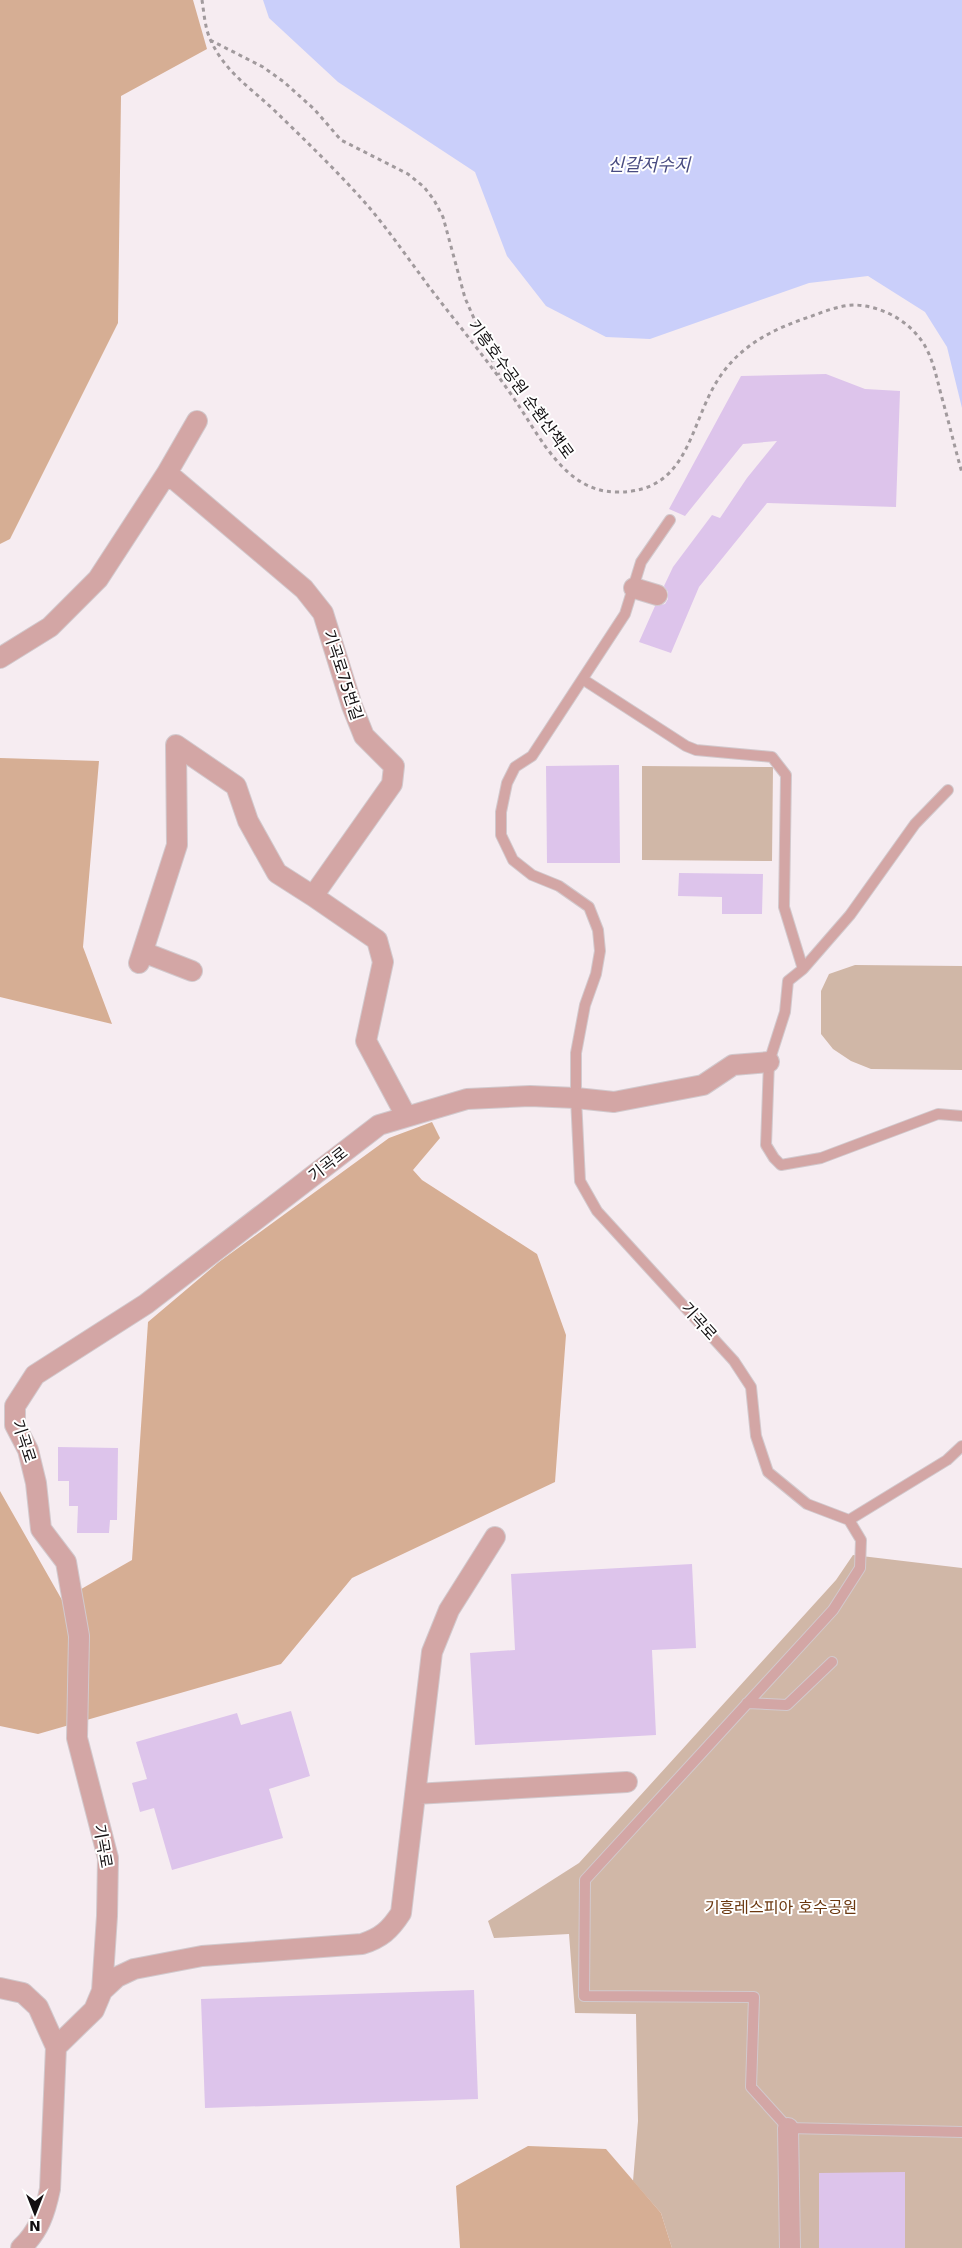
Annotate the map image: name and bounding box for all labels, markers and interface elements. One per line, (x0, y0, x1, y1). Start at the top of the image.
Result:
water label: 신갈저수지 (608, 154, 692, 175)
street label: 기흥호수공원 순환산책로 (464, 316, 578, 462)
street label: 기곡로75번길 (319, 627, 367, 723)
street label: 기곡로 (305, 1143, 351, 1185)
street label: 기곡로 (677, 1298, 721, 1344)
street label: 기곡로 (8, 1417, 40, 1465)
street label: 기곡로 (90, 1823, 116, 1870)
park label: 기흥레스피아 호수공원 (705, 1898, 857, 1917)
north arrow (10, 2188, 60, 2238)
text: N (29, 2218, 41, 2234)

